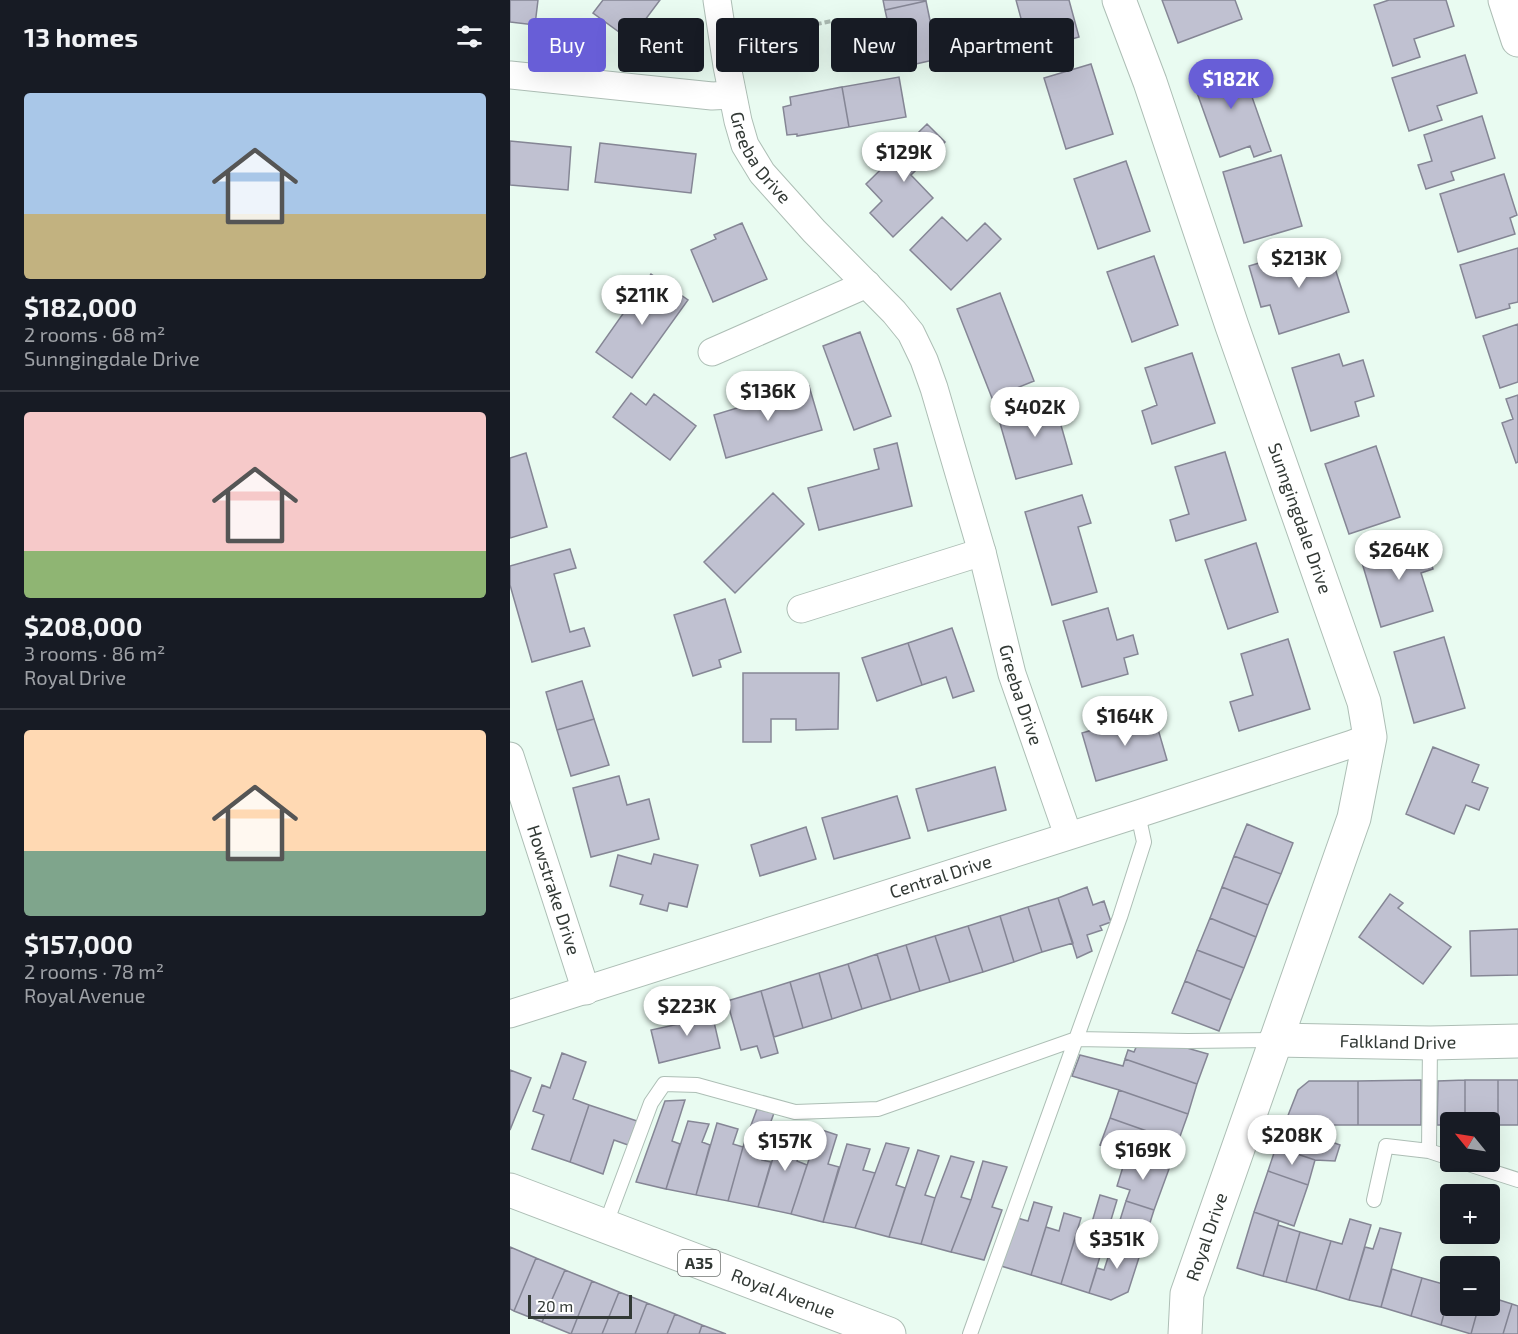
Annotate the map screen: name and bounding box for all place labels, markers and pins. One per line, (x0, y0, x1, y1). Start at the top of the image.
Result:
pin: $182K (1189, 59, 1273, 110)
pin: $129K (862, 132, 946, 183)
pin: $213K (1257, 238, 1341, 289)
pin: $211K (600, 275, 684, 326)
pin: $136K (726, 371, 810, 422)
pin: $402K (993, 387, 1077, 438)
pin: $264K (1357, 530, 1441, 581)
pin: $164K (1083, 696, 1167, 747)
pin: $223K (645, 986, 729, 1037)
pin: $208K (1250, 1115, 1334, 1166)
pin: $157K (743, 1121, 827, 1172)
pin: $169K (1101, 1130, 1185, 1181)
pin: $351K (1075, 1219, 1159, 1270)

